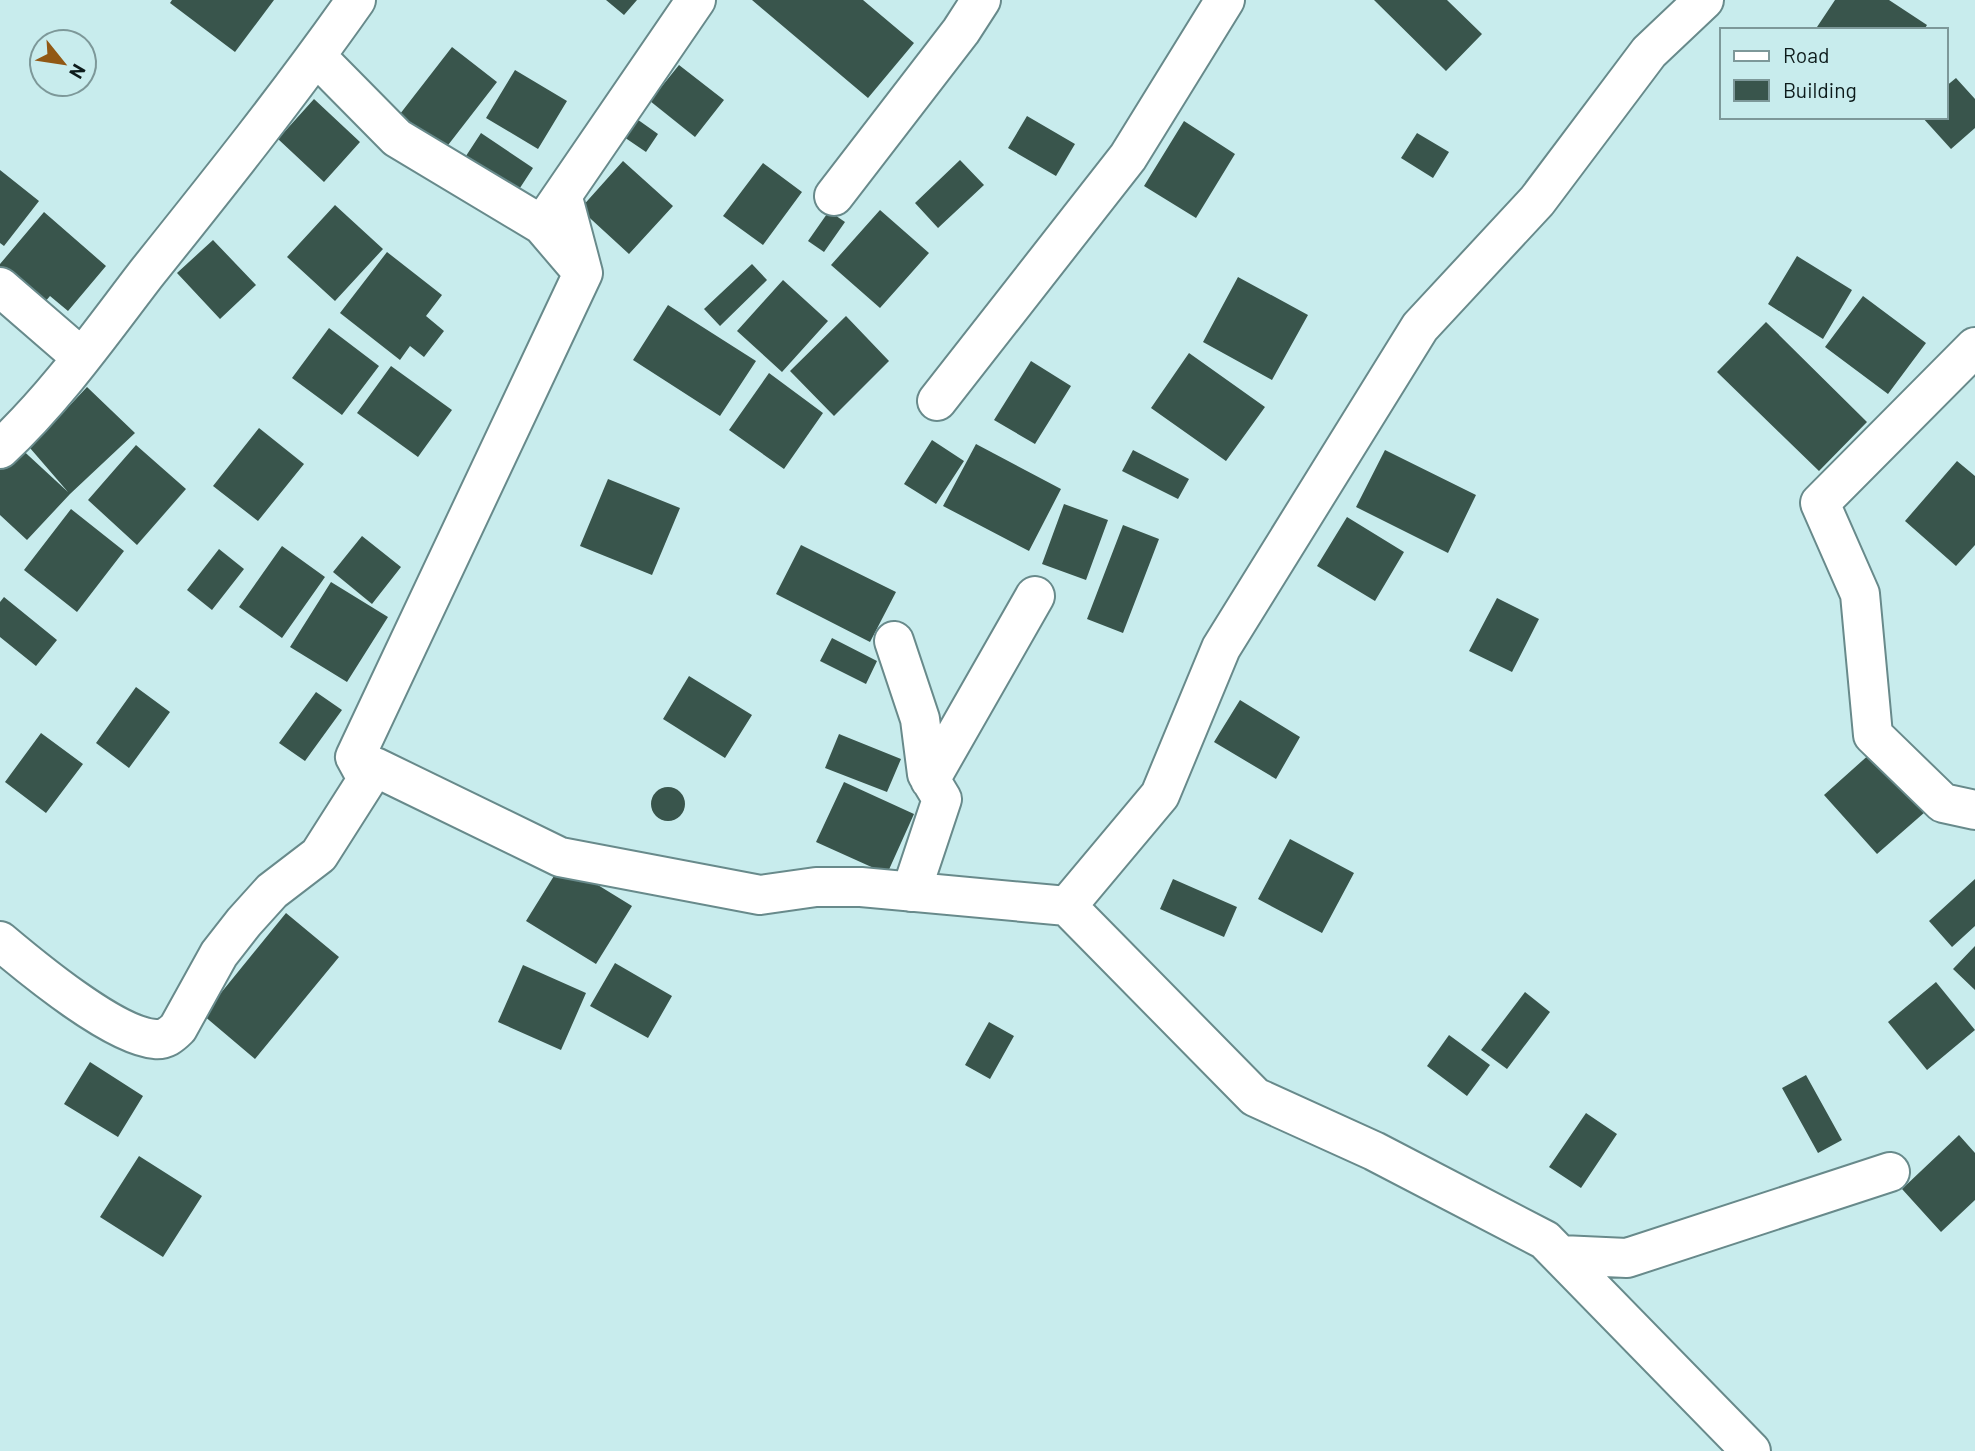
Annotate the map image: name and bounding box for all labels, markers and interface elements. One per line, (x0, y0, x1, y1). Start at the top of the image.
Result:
north arrow (28, 28, 98, 98)
legend (1720, 28, 1947, 119)
text: Road (1783, 42, 1829, 67)
text: N (65, 61, 91, 83)
text: Building (1783, 77, 1857, 102)

